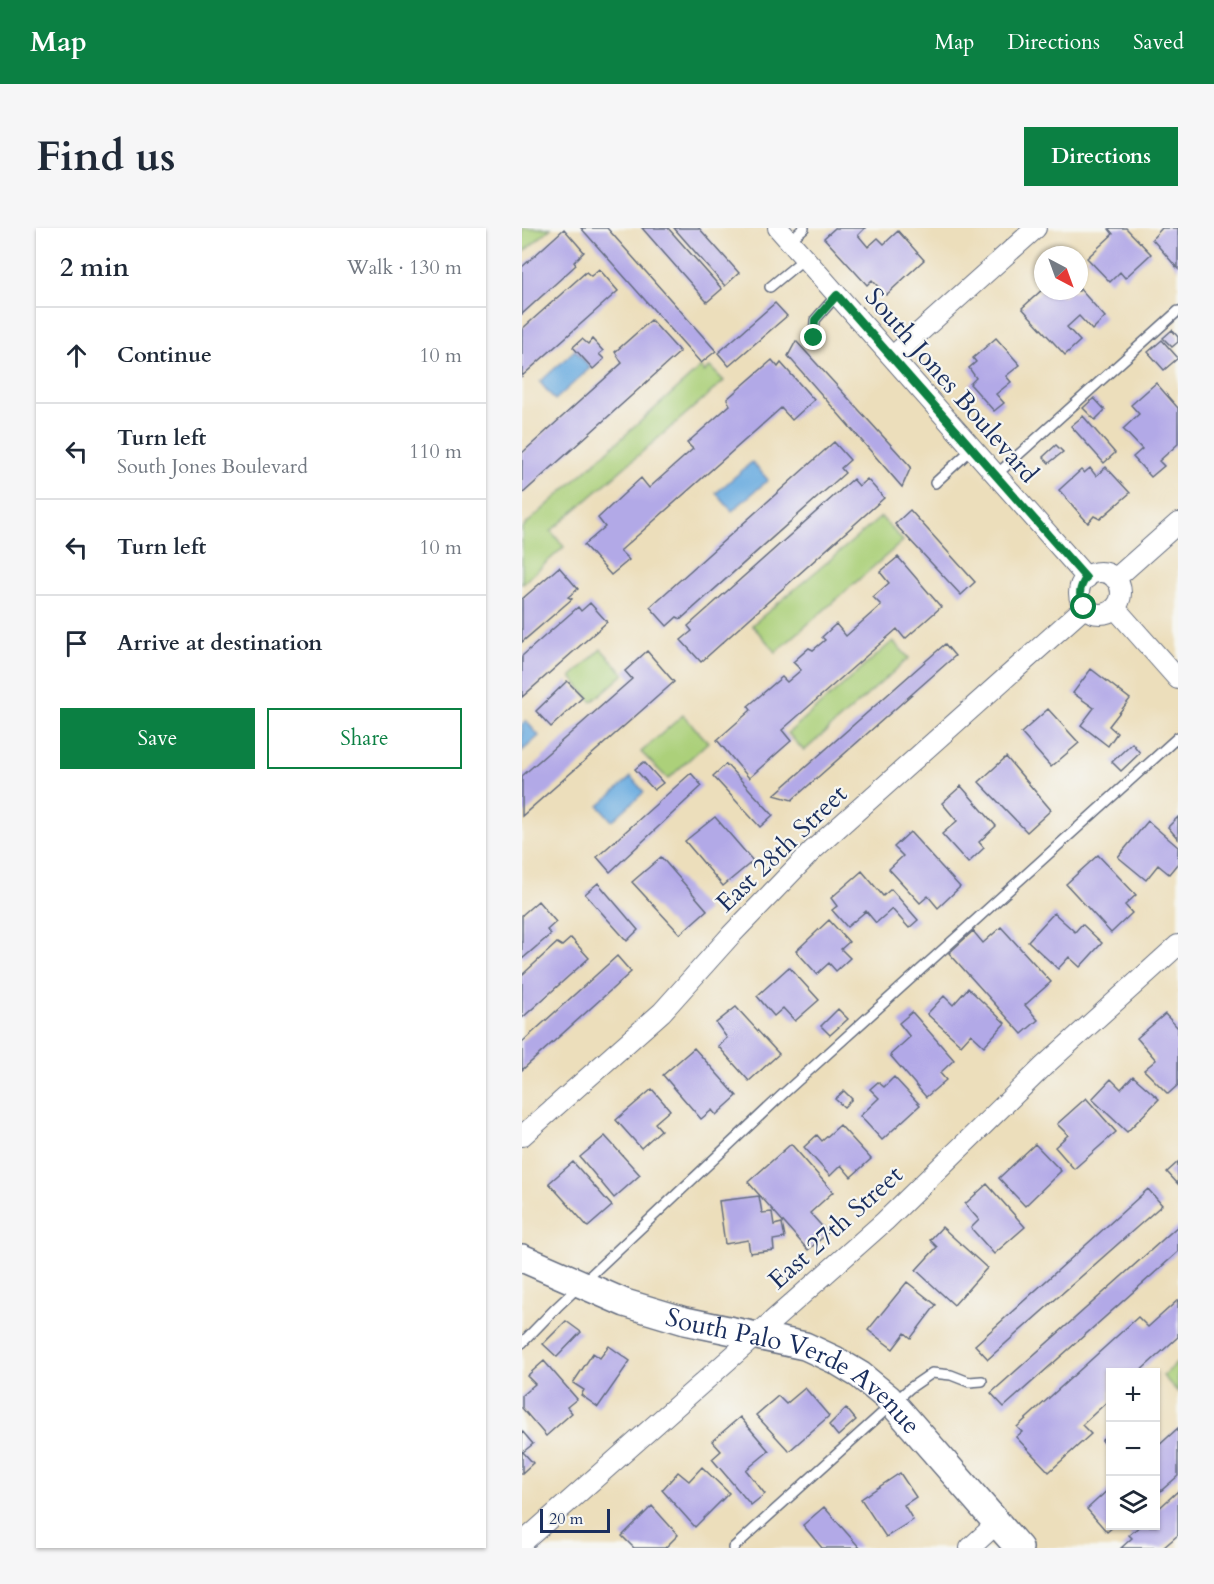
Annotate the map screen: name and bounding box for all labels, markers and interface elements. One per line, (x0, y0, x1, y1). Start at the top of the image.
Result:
text: Map (30, 23, 87, 61)
text: Map (934, 28, 974, 57)
text: Directions (1007, 28, 1100, 57)
text: Saved (1133, 28, 1184, 57)
button: Directions (1024, 127, 1178, 186)
text: Find us (36, 128, 176, 185)
north arrow (1034, 246, 1088, 300)
text: 2 min (60, 250, 129, 285)
text: Walk · 130 m (347, 254, 462, 281)
street label: South Jones Boulevard (857, 280, 1046, 491)
route end (800, 324, 826, 350)
icon: ahead (60, 339, 93, 372)
text: Continue (117, 340, 212, 370)
text: 10 m (419, 342, 462, 369)
text: Turn left (117, 423, 206, 453)
icon: left (60, 435, 93, 468)
text: 110 m (409, 438, 462, 465)
text: South Jones Boulevard (117, 453, 308, 480)
icon: left (60, 531, 93, 564)
text: Turn left (117, 532, 206, 562)
text: 10 m (419, 534, 462, 561)
route start (1070, 593, 1096, 619)
icon: arrive (60, 627, 93, 660)
text: Arrive at destination (117, 628, 322, 658)
button: Save (60, 708, 255, 769)
button: Share (267, 708, 462, 769)
street label: East 28th Street (708, 777, 855, 920)
street label: East 27th Street (761, 1158, 910, 1297)
street label: South Palo Verde Avenue (661, 1299, 929, 1442)
map controls (1106, 1368, 1160, 1530)
button: + (1106, 1368, 1160, 1422)
button: − (1106, 1422, 1160, 1476)
button: layers (1106, 1476, 1160, 1530)
scale bar (540, 1506, 610, 1534)
text: 20 m (549, 1508, 583, 1530)

